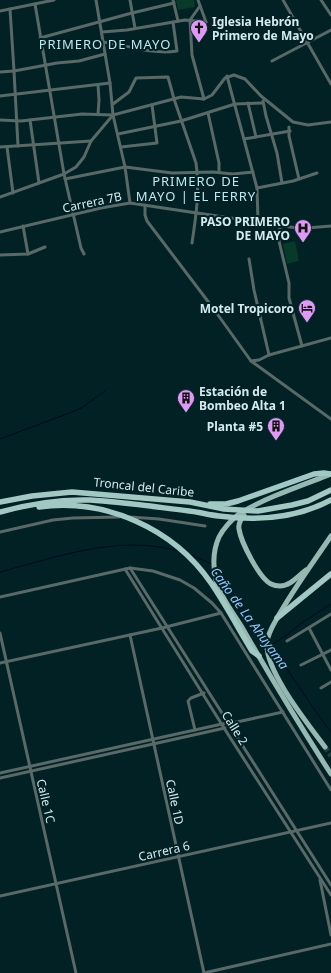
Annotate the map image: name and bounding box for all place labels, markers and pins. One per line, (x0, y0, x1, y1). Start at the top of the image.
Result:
place label: Iglesia Hebrón Primero de Mayo (212, 13, 314, 44)
church icon: Iglesia Hebrón Primero de Mayo (189, 18, 209, 43)
place label: PASO PRIMERO DE MAYO (200, 213, 290, 244)
hospital icon: PASO PRIMERO DE MAYO (293, 218, 313, 243)
hotel icon: Motel Tropicoro (297, 298, 317, 323)
place label: Motel Tropicoro (200, 300, 294, 317)
place label: Estación de Bombeo Alta 1 (199, 383, 286, 414)
building icon: Estación de Bombeo Alta 1 (176, 388, 196, 413)
building icon: Planta #5 (266, 416, 286, 441)
place label: Planta #5 (207, 418, 263, 435)

